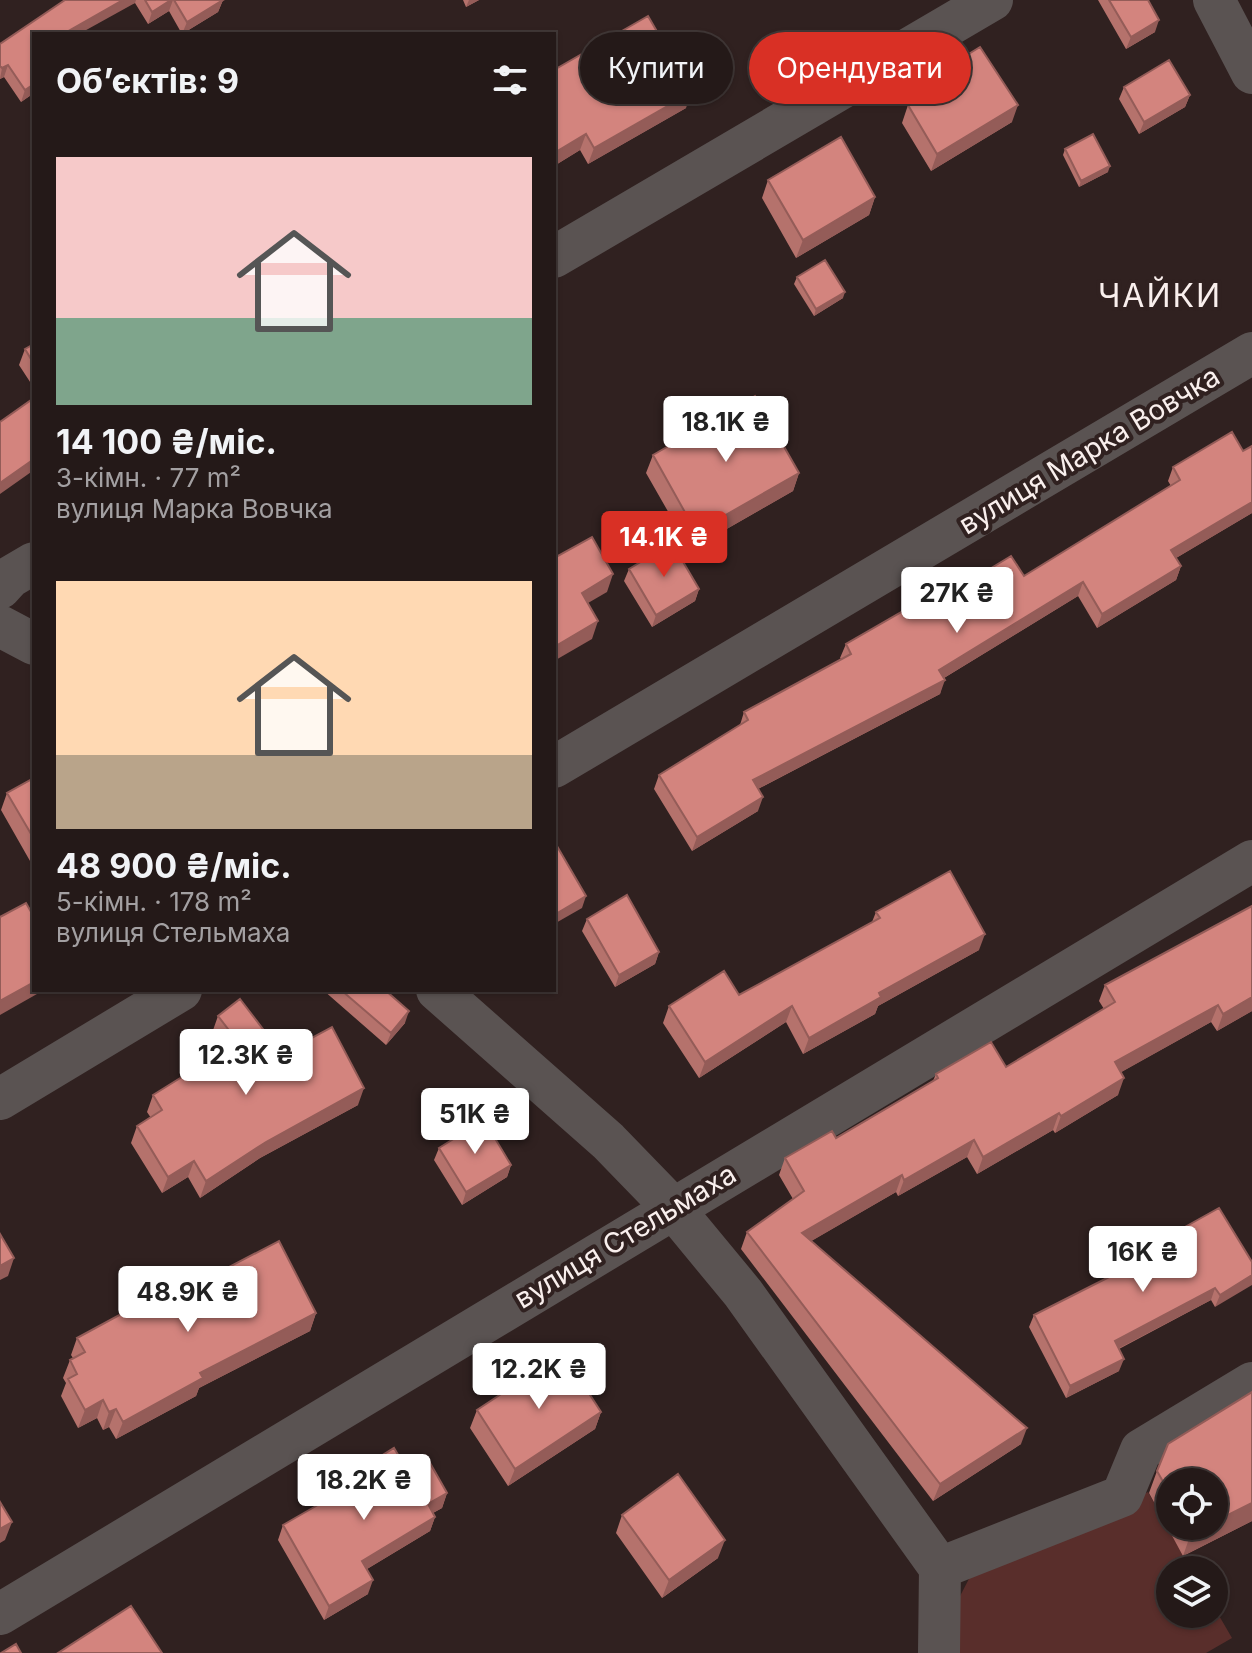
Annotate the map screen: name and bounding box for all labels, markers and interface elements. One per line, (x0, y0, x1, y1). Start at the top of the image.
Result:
chip: Купити (580, 32, 733, 104)
chip: Орендувати (749, 32, 971, 104)
icon: filters (488, 58, 532, 102)
text: Об’єктів: 9 (56, 60, 239, 101)
icon: home (222, 209, 366, 353)
district label: ЧАЙКИ (1098, 276, 1222, 315)
street label: вулиця Марка Вовчка (953, 359, 1225, 541)
pin: 18.1K ₴ (652, 396, 800, 464)
text: 18.1K ₴ (681, 406, 771, 437)
text: 14 100 ₴/міс. (56, 421, 277, 462)
text: 3-кімн. · 77 m² (56, 462, 241, 493)
text: вулиця Марка Вовчка (56, 493, 333, 524)
pin: 14.1K ₴ (590, 511, 738, 579)
text: 14.1K ₴ (619, 521, 709, 552)
pin: 27K ₴ (901, 567, 1013, 635)
text: 27K ₴ (919, 577, 995, 608)
icon: home (222, 633, 366, 777)
text: 48 900 ₴/міс. (56, 845, 292, 886)
text: 5-кімн. · 178 m² (56, 886, 252, 917)
text: вулиця Стельмаха (56, 917, 290, 948)
pin: 12.3K ₴ (172, 1029, 320, 1097)
text: 12.3K ₴ (198, 1039, 294, 1070)
pin: 51K ₴ (419, 1088, 531, 1156)
text: 51K ₴ (439, 1098, 511, 1129)
street label: вулиця Стельмаха (508, 1156, 742, 1316)
pin: 16K ₴ (1087, 1226, 1199, 1294)
text: 16K ₴ (1107, 1236, 1179, 1267)
pin: 48.9K ₴ (114, 1266, 262, 1334)
text: 48.9K ₴ (136, 1276, 240, 1307)
pin: 12.2K ₴ (465, 1343, 613, 1411)
text: 12.2K ₴ (491, 1353, 587, 1384)
pin: 18.2K ₴ (290, 1454, 438, 1522)
text: 18.2K ₴ (316, 1464, 412, 1495)
map controls (1156, 1468, 1228, 1628)
button: locate (1156, 1468, 1228, 1540)
button: layers (1156, 1556, 1228, 1628)

